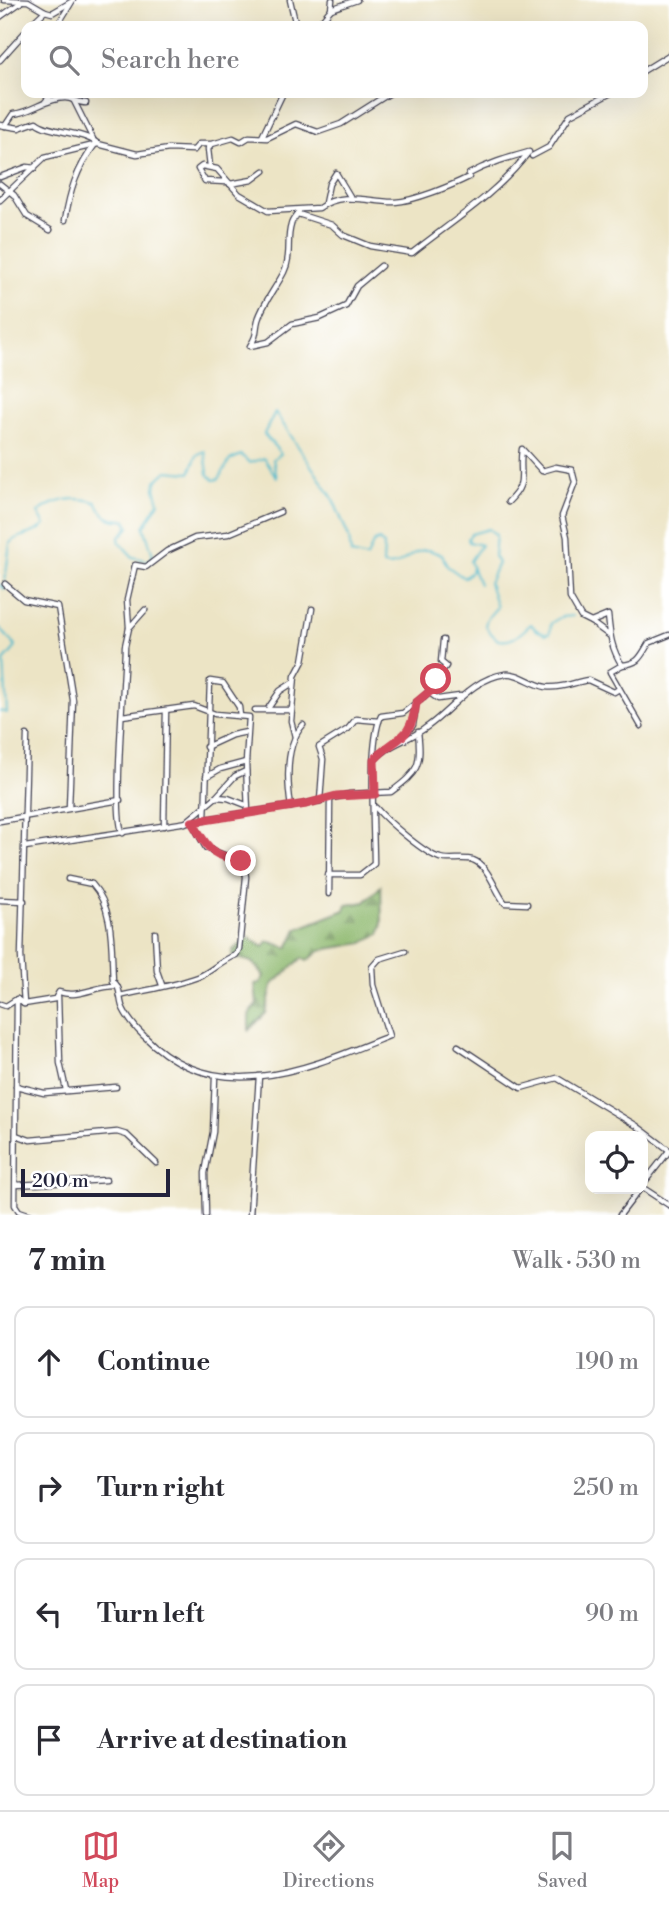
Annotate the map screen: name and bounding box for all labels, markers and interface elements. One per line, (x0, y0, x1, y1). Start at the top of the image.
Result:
search box (21, 21, 648, 98)
icon: search (45, 41, 83, 79)
text: Search here (101, 44, 240, 76)
route start (420, 663, 451, 694)
route end (225, 845, 256, 876)
map controls (585, 1131, 648, 1194)
button: locate (585, 1131, 648, 1194)
scale bar (21, 1166, 170, 1198)
text: 200 m (32, 1169, 89, 1193)
text: 7 min (28, 1242, 106, 1280)
text: Walk · 530 m (512, 1247, 641, 1275)
icon: ahead (30, 1343, 68, 1381)
text: Continue (97, 1346, 210, 1378)
text: 190 m (576, 1348, 639, 1376)
icon: right (30, 1469, 68, 1507)
text: Turn right (97, 1472, 225, 1504)
text: 250 m (573, 1474, 639, 1502)
icon: left (30, 1595, 68, 1633)
text: Turn left (97, 1598, 205, 1630)
text: 90 m (585, 1600, 639, 1628)
icon: arrive (30, 1721, 68, 1759)
text: Arrive at destination (97, 1724, 347, 1756)
tab: Map (82, 1827, 120, 1893)
tab: Directions (283, 1827, 374, 1893)
tab: Saved (538, 1827, 587, 1893)

